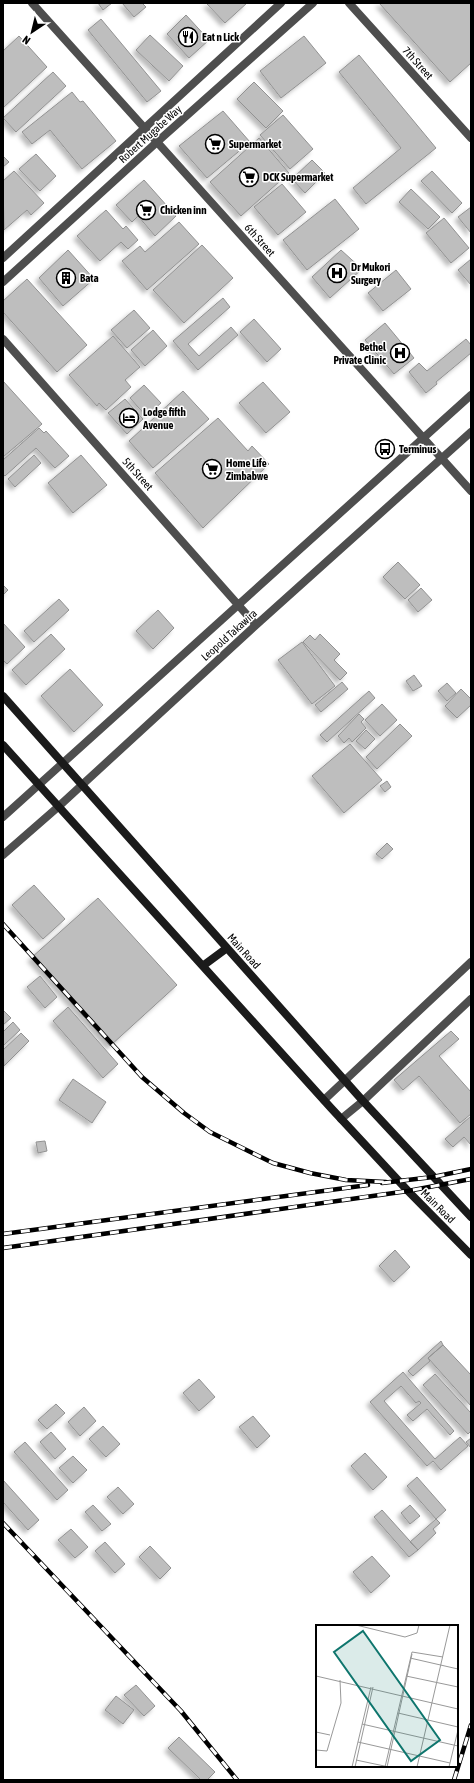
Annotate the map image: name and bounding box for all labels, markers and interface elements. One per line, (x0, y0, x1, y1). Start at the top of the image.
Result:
north arrow (12, 12, 52, 52)
restaurant icon: Eat n Lick (177, 26, 199, 48)
place label: Eat n Lick (202, 31, 239, 43)
text: N (20, 33, 32, 47)
street label: 7th Street (400, 44, 436, 82)
street label: Robert Mugabe Way (116, 102, 184, 165)
supermarket icon: Supermarket (204, 133, 226, 155)
place label: Supermarket (229, 138, 282, 150)
supermarket icon: DCK Supermarket (238, 166, 260, 188)
place label: DCK Supermarket (263, 171, 334, 183)
supermarket icon: Chicken inn (135, 199, 157, 221)
place label: Chicken inn (160, 204, 207, 216)
street label: 6th Street (242, 221, 278, 259)
place label: Dr Mukori Surgery (351, 261, 391, 286)
hospital icon: Dr Mukori Surgery (326, 262, 348, 284)
building icon: Bata (55, 267, 77, 289)
place label: Bata (80, 272, 99, 284)
place label: Bethel Private Clinic (333, 341, 387, 366)
hospital icon: Bethel Private Clinic (389, 342, 411, 364)
place label: Lodge fifth Avenue (142, 406, 186, 431)
hotel icon: Lodge fifth Avenue (118, 407, 140, 429)
bus stop icon: Terminus (374, 438, 396, 460)
place label: Terminus (399, 443, 437, 455)
street label: 5th Street (120, 455, 156, 493)
place label: Home Life Zimbabwe (226, 457, 268, 482)
supermarket icon: Home Life Zimbabwe (201, 458, 223, 480)
street label: Leopold Takawira (199, 607, 259, 663)
street label: Main Road (225, 931, 263, 971)
street label: Main Road (419, 1187, 457, 1225)
inset map (316, 1625, 458, 1767)

